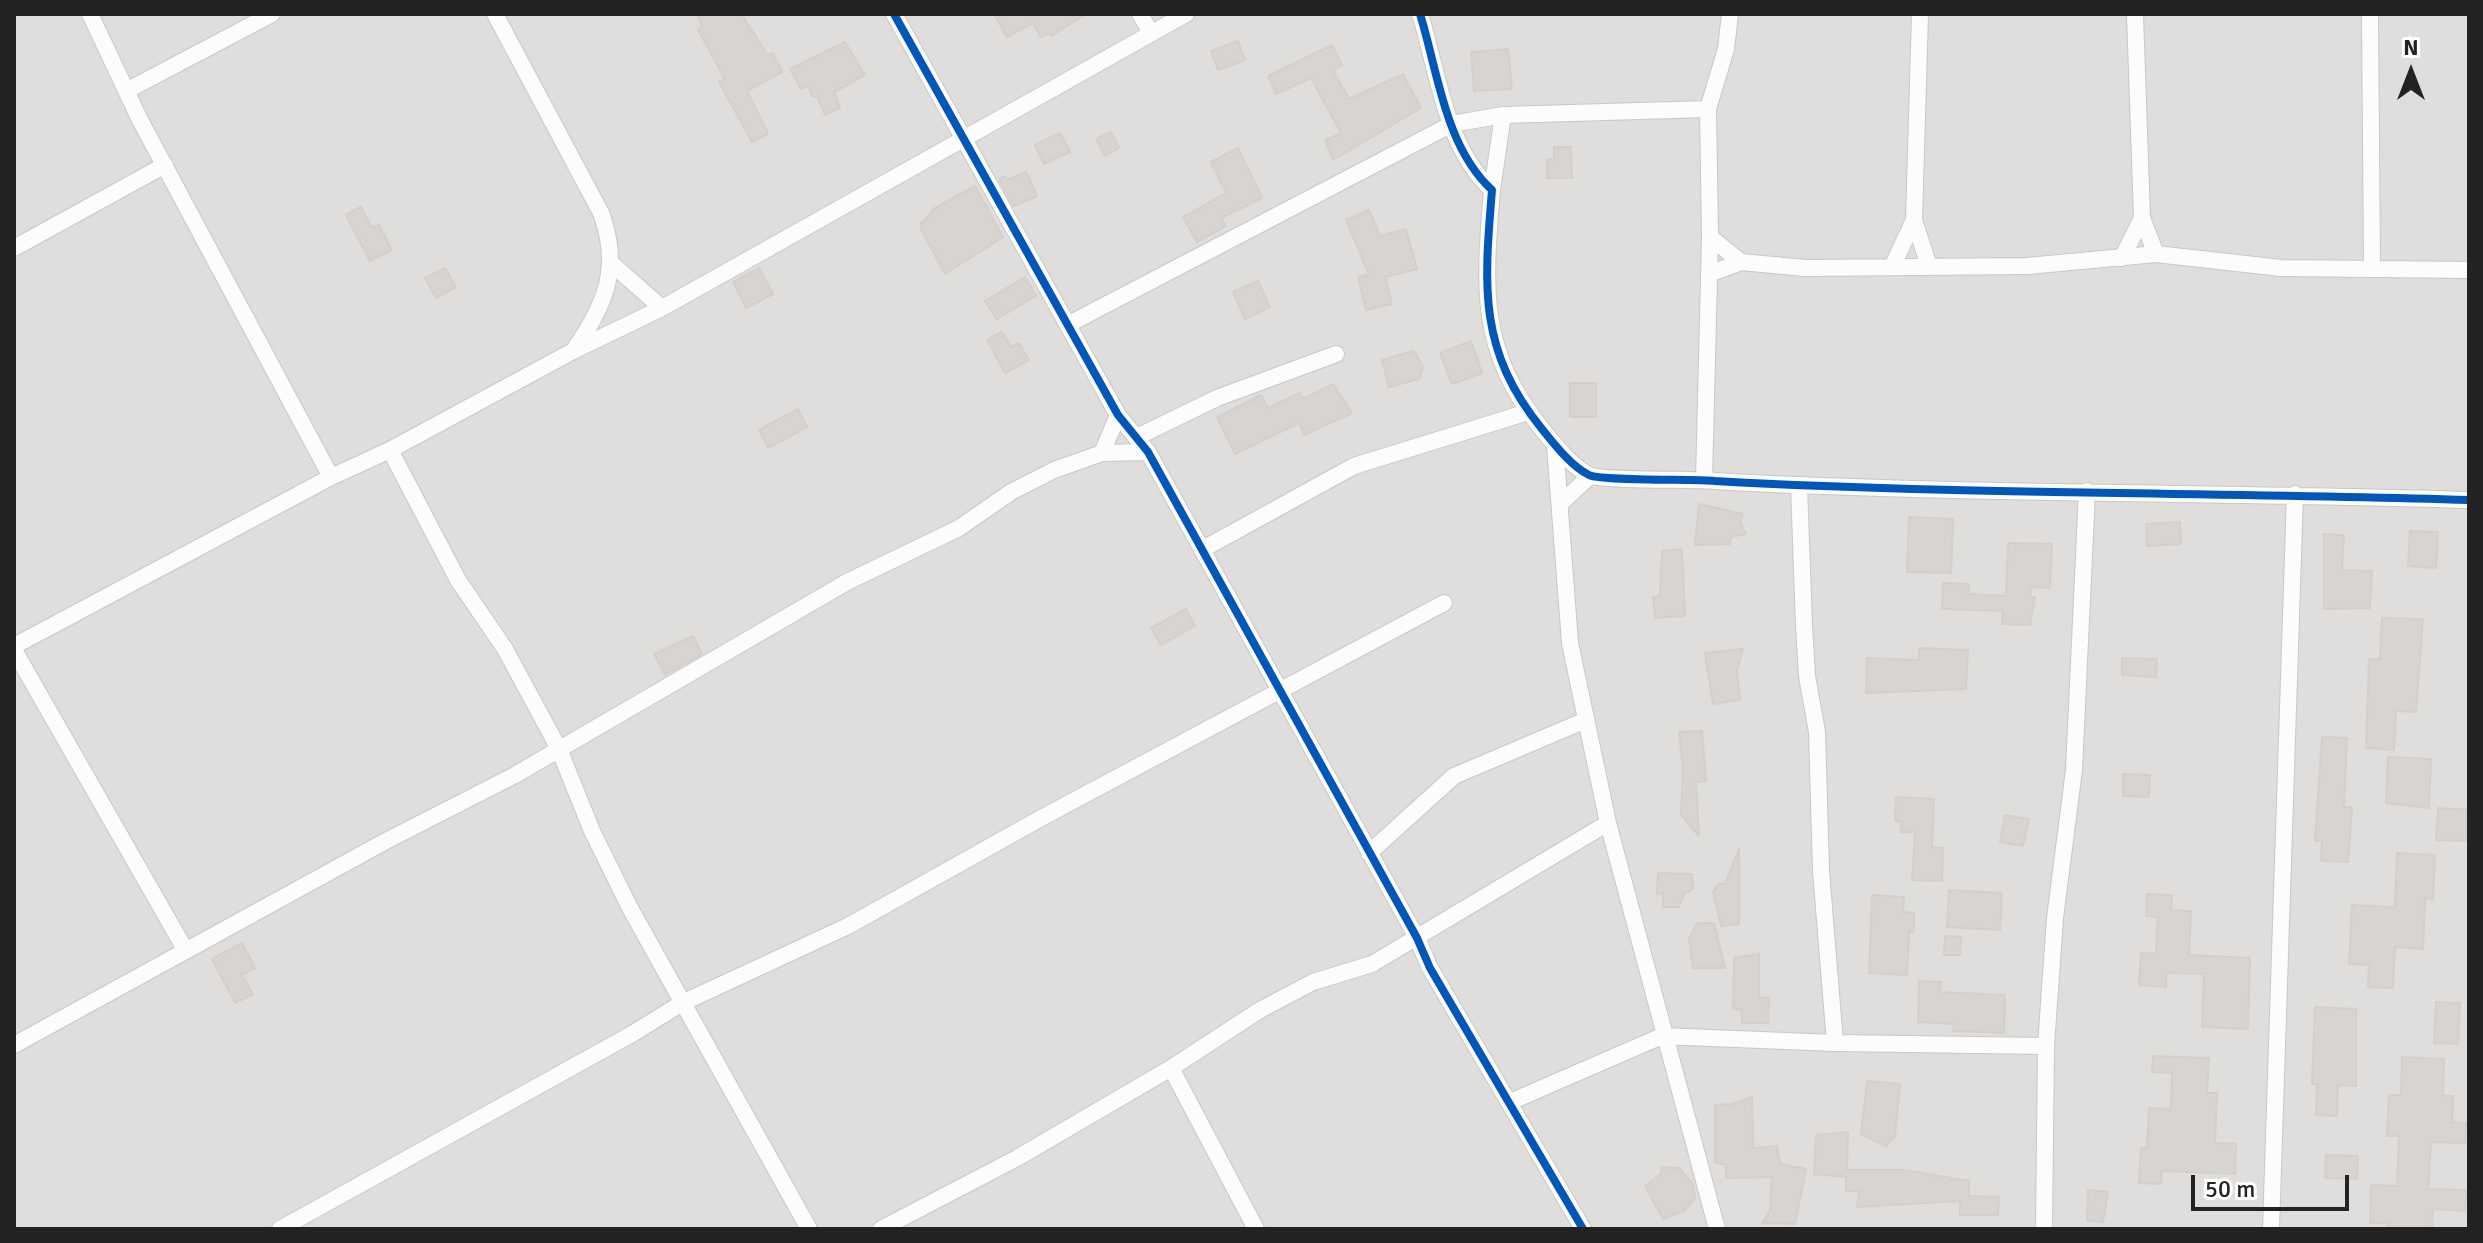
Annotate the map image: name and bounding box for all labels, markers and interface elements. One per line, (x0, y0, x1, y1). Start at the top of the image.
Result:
north arrow (2371, 32, 2451, 112)
text: N (2403, 34, 2419, 61)
scale bar (2195, 1159, 2353, 1209)
text: 50 m (2205, 1174, 2255, 1204)

